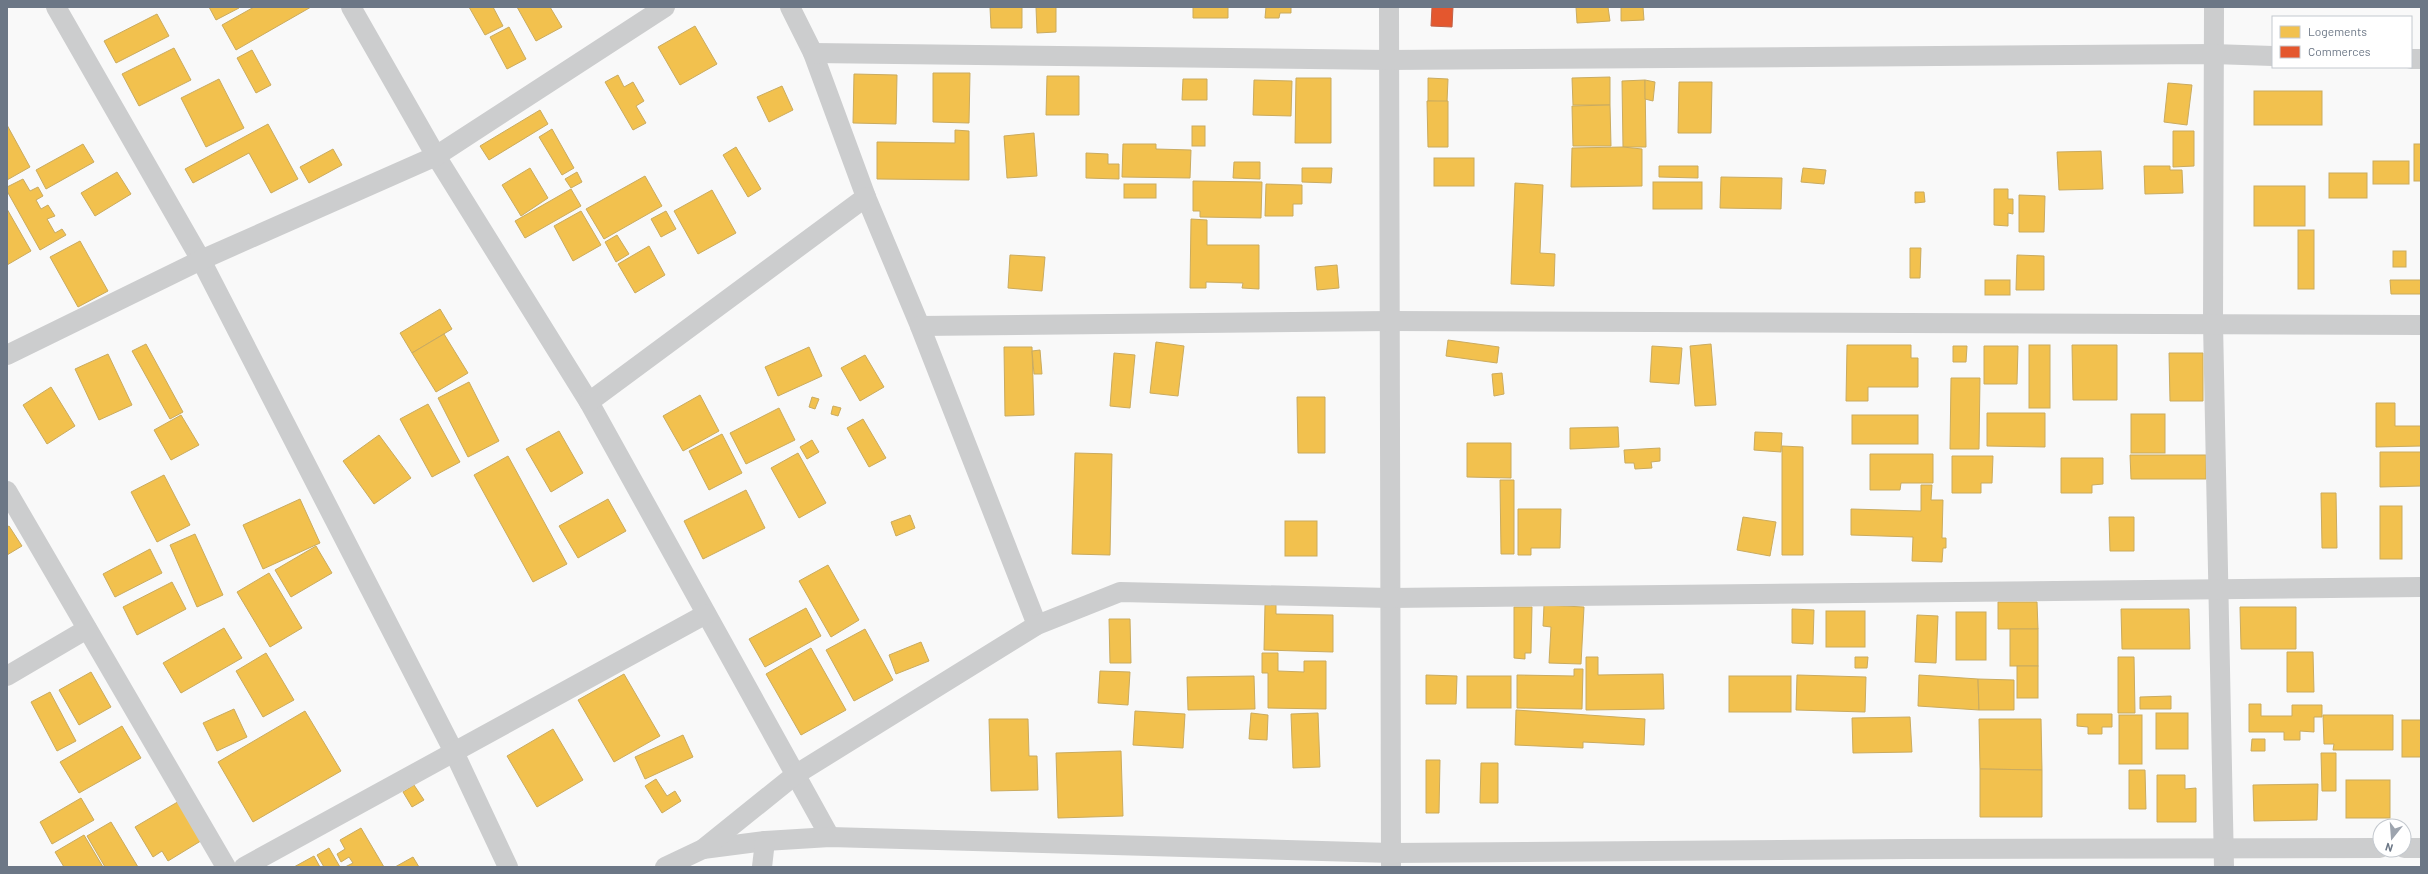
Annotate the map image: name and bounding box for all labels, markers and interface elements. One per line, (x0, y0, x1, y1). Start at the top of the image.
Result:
legend (2272, 16, 2412, 68)
text: Logements (2308, 24, 2367, 38)
text: Commerces (2308, 44, 2371, 58)
north arrow (2372, 818, 2412, 858)
text: N (2384, 841, 2394, 855)

